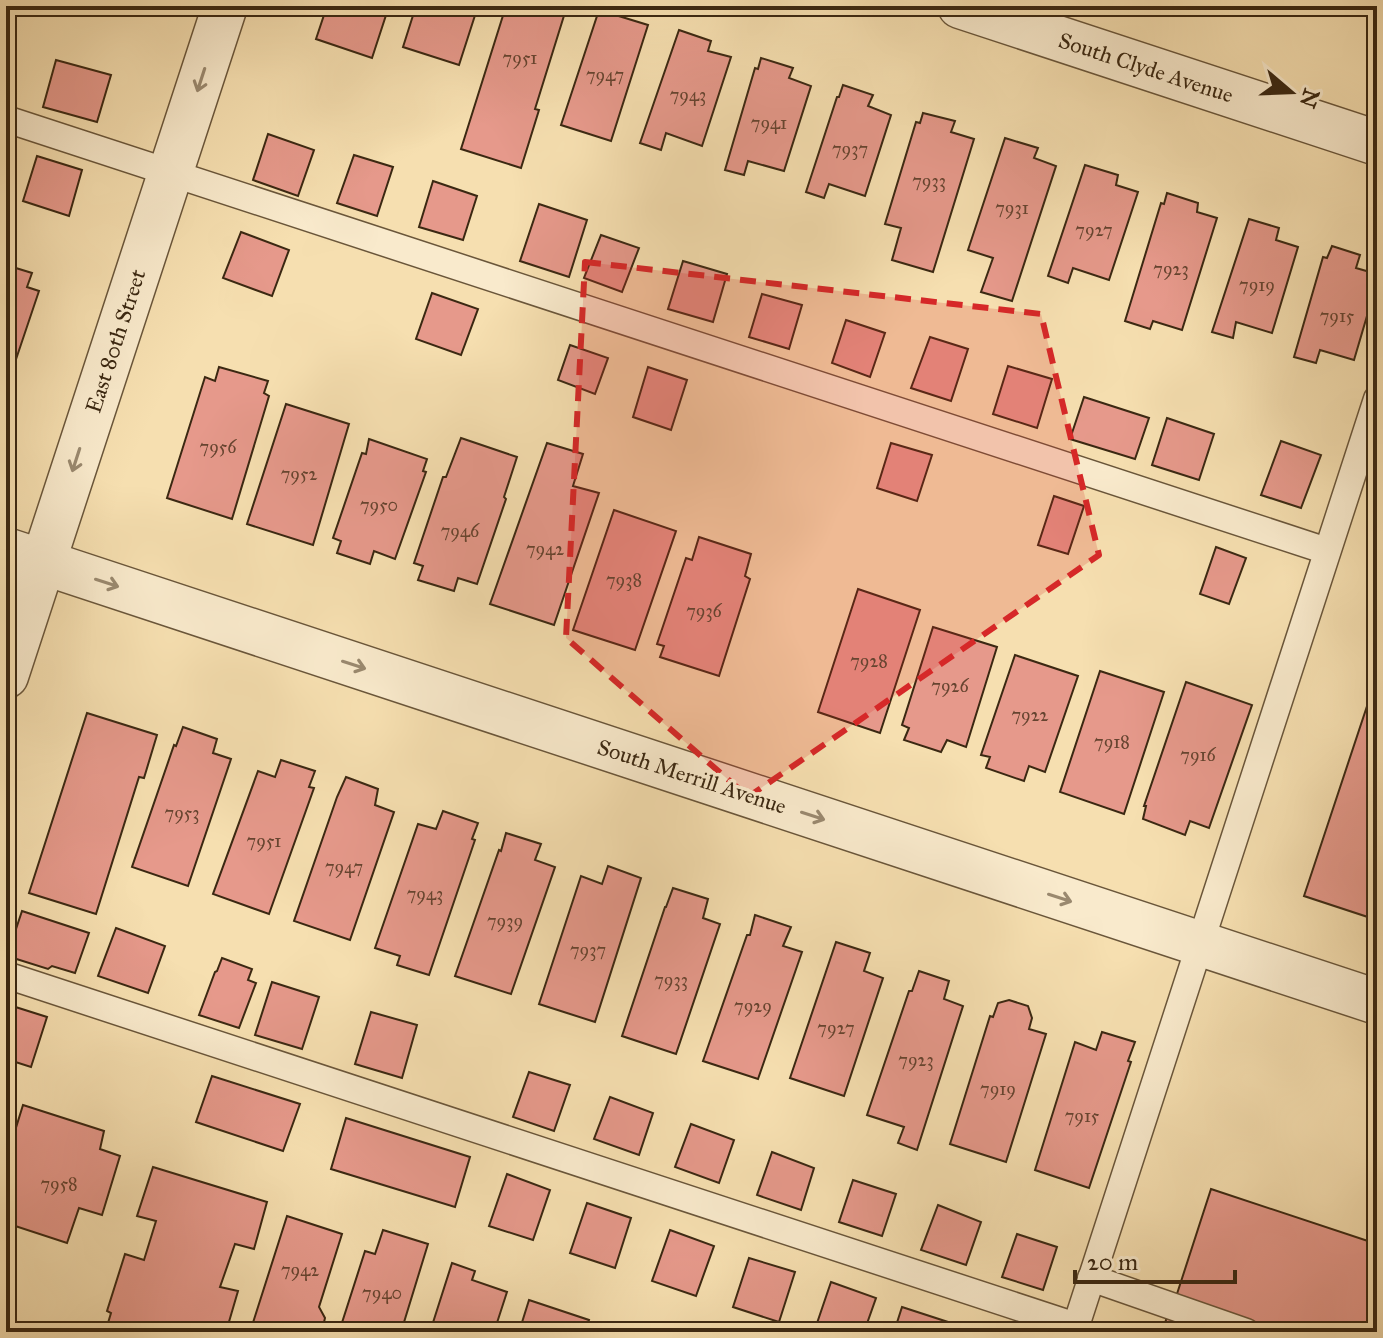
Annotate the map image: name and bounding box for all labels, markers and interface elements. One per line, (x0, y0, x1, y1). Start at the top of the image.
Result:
street label: South Clyde Avenue (1055, 27, 1237, 108)
house number: 7951 (503, 47, 537, 69)
north arrow (1251, 52, 1331, 132)
house number: 7947 (586, 64, 624, 86)
one-way arrow (192, 67, 207, 92)
house number: 7943 (670, 84, 706, 106)
text: N (1294, 85, 1325, 112)
house number: 7941 (751, 112, 787, 134)
house number: 7937 (832, 138, 868, 160)
house number: 7933 (912, 170, 946, 192)
house number: 7931 (995, 197, 1029, 219)
house number: 7927 (1075, 219, 1113, 241)
house number: 7923 (1153, 258, 1189, 280)
street label: East 80th Street (80, 266, 151, 416)
house number: 7919 (1239, 274, 1275, 296)
house number: 7915 (1320, 305, 1355, 327)
house number: 7956 (200, 436, 237, 458)
one-way arrow (68, 448, 83, 473)
house number: 7952 (281, 463, 317, 485)
house number: 7950 (360, 494, 398, 516)
house number: 7946 (441, 520, 480, 542)
house number: 7942 (526, 538, 564, 560)
house number: 7938 (606, 569, 642, 591)
one-way arrow (94, 577, 119, 592)
house number: 7936 (686, 600, 723, 622)
house number: 7928 (850, 650, 888, 672)
one-way arrow (341, 658, 366, 673)
house number: 7926 (931, 675, 969, 697)
house number: 7922 (1012, 704, 1049, 726)
house number: 7918 (1094, 731, 1130, 753)
street label: South Merrill Avenue (594, 733, 790, 820)
house number: 7916 (1180, 744, 1216, 766)
house number: 7953 (165, 802, 199, 824)
one-way arrow (801, 810, 826, 825)
house number: 7951 (247, 830, 281, 852)
house number: 7947 (325, 856, 363, 878)
house number: 7943 (407, 883, 443, 905)
one-way arrow (1048, 891, 1073, 906)
house number: 7939 (487, 910, 523, 932)
house number: 7937 (570, 939, 606, 961)
house number: 7933 (654, 969, 688, 991)
house number: 7929 (734, 995, 772, 1017)
house number: 7927 (817, 1017, 855, 1039)
house number: 7923 (898, 1049, 934, 1071)
house number: 7919 (980, 1078, 1016, 1100)
house number: 7915 (1065, 1105, 1100, 1127)
house number: 7958 (40, 1173, 78, 1195)
scale bar (1075, 1234, 1235, 1284)
text: 20 m (1087, 1247, 1138, 1277)
house number: 7942 (281, 1259, 319, 1281)
house number: 7940 (362, 1282, 402, 1304)

